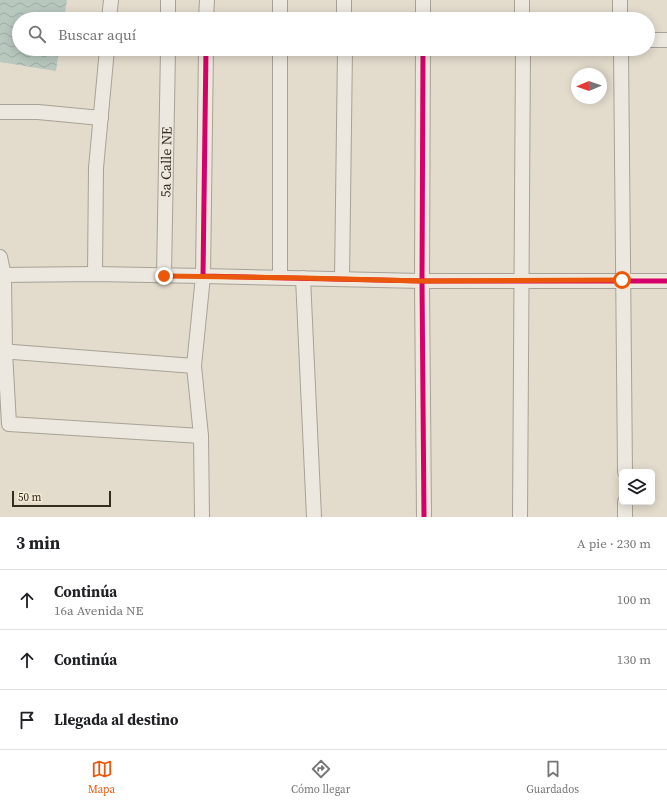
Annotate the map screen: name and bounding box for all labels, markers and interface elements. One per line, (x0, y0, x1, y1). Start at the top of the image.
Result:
search box (12, 12, 655, 56)
icon: search (26, 23, 48, 45)
text: Buscar aquí (58, 24, 136, 45)
north arrow (571, 68, 607, 104)
street label: 5a Calle NE (155, 126, 177, 198)
route end (155, 267, 173, 285)
route start (613, 271, 631, 289)
map controls (619, 469, 655, 505)
button: layers (619, 469, 655, 505)
scale bar (12, 489, 111, 508)
text: 50 m (18, 490, 41, 505)
text: 3 min (16, 531, 60, 555)
text: A pie · 230 m (577, 535, 651, 552)
text: Continúa (54, 581, 117, 602)
icon: ahead (16, 589, 38, 611)
text: 100 m (617, 591, 651, 608)
text: 16a Avenida NE (54, 602, 143, 619)
icon: ahead (16, 649, 38, 671)
text: Continúa (54, 649, 117, 670)
text: 130 m (617, 651, 651, 668)
icon: arrive (16, 709, 38, 731)
text: Llegada al destino (54, 709, 179, 730)
tab: Mapa (88, 758, 115, 797)
tab: Cómo llegar (291, 758, 350, 797)
tab: Guardados (526, 758, 579, 797)

